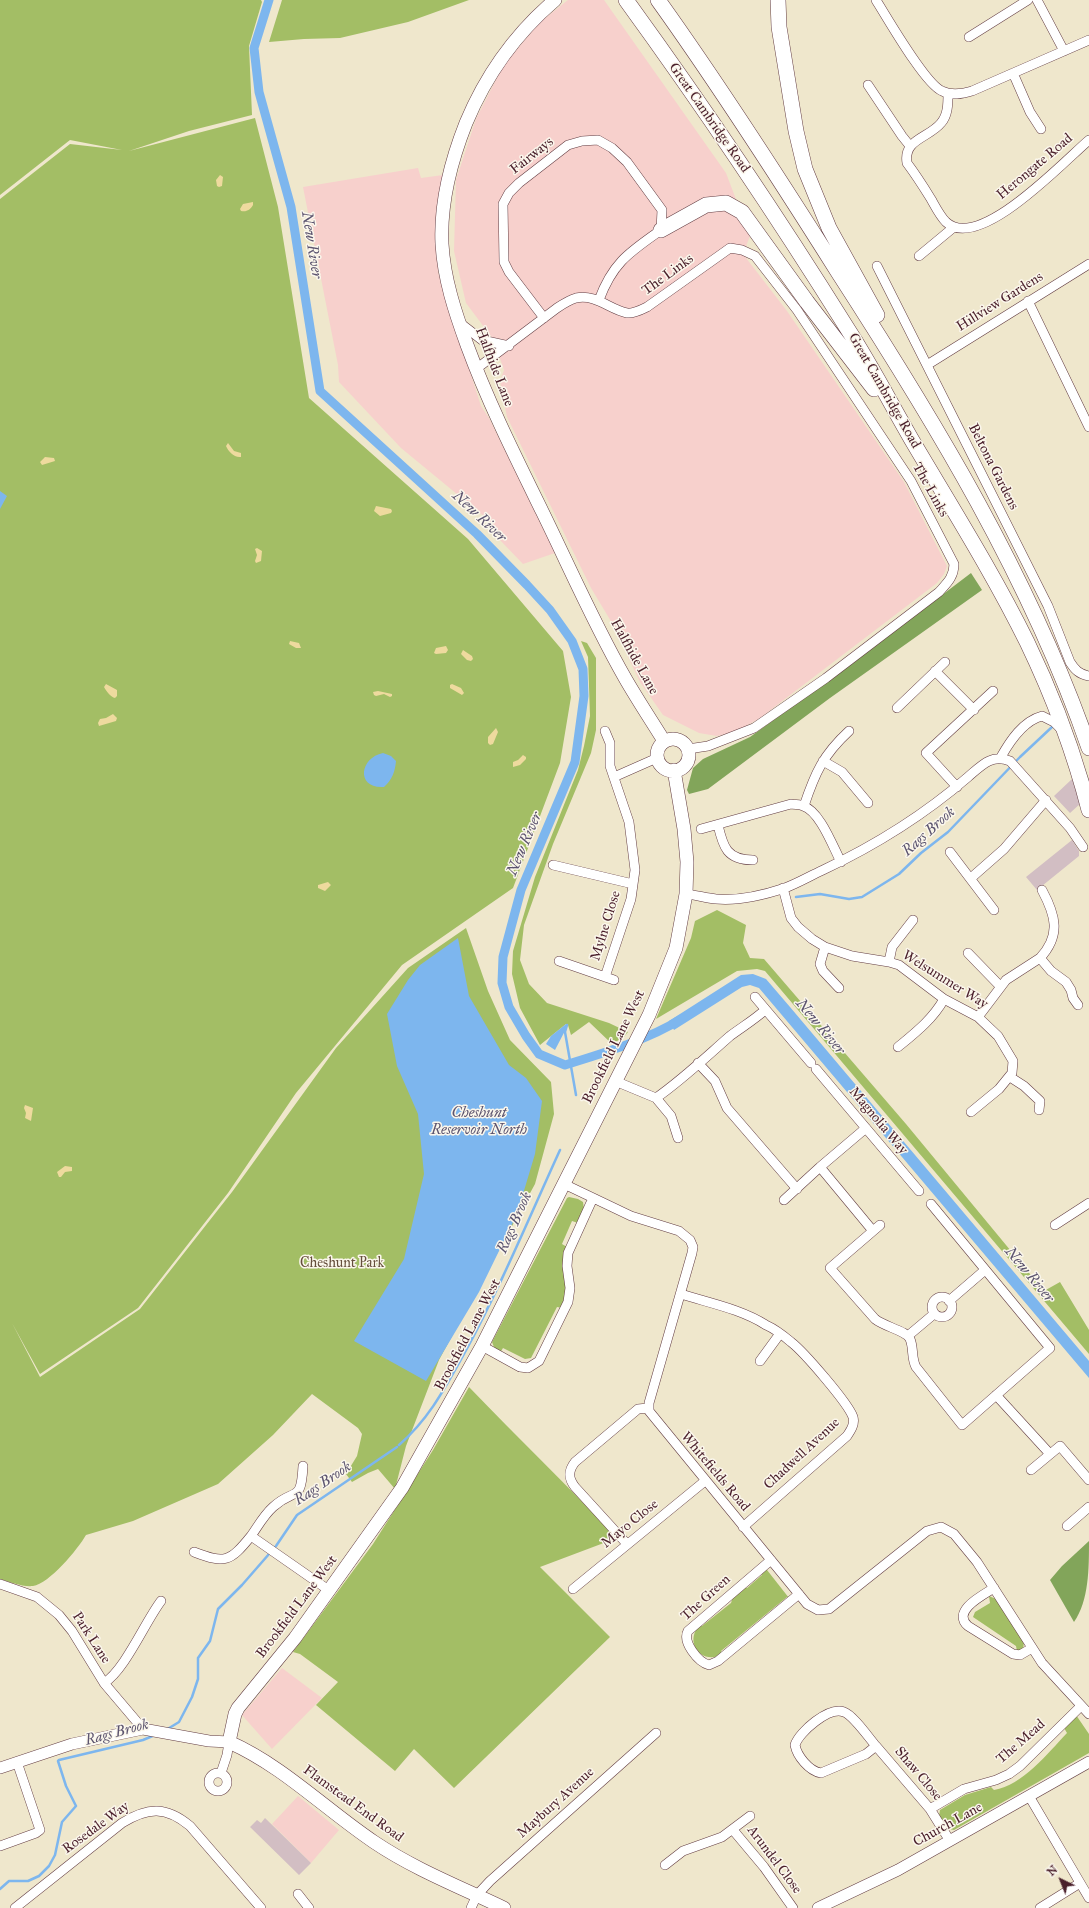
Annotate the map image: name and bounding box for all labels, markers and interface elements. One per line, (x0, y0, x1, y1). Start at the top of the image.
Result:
street label: Great Cambridge Road (665, 60, 753, 176)
street label: Herongate Road (994, 130, 1076, 204)
street label: Fairways (507, 134, 557, 178)
water label: New River (297, 210, 325, 280)
street label: The Links (639, 251, 697, 299)
street label: Hillview Gardens (954, 269, 1046, 335)
street label: Halfhide Lane (471, 325, 517, 409)
street label: Great Cambridge Road (844, 330, 924, 452)
street label: Beltona Gardens (964, 421, 1022, 513)
street label: The Links (908, 460, 952, 520)
water label: New River (448, 487, 510, 547)
street label: Halfhide Lane (606, 616, 662, 698)
water label: Rags Brook (899, 804, 959, 860)
water label: New River (504, 809, 546, 879)
street label: Mylne Close (587, 889, 625, 963)
street label: Welsummer Way (899, 947, 991, 1013)
street label: Brookfield Lane West (579, 988, 649, 1106)
water label: New River (791, 995, 849, 1059)
street label: Magnolia Way (845, 1084, 911, 1158)
water label: Cheshunt Reservoir North (431, 1104, 527, 1139)
water label: Rags Brook (494, 1190, 536, 1256)
water label: New River (1000, 1243, 1058, 1307)
park label: Cheshunt Park (300, 1256, 384, 1272)
street label: Brookfield Lane West (431, 1276, 505, 1394)
street label: Chadwell Avenue (761, 1415, 843, 1493)
street label: Whitefields Road (677, 1429, 753, 1515)
water label: Rags Brook (291, 1458, 355, 1510)
street label: Mayo Close (598, 1496, 662, 1552)
street label: Brookfield Lane West (253, 1552, 341, 1662)
street label: The Green (678, 1571, 734, 1625)
street label: Park Lane (68, 1609, 114, 1667)
water label: Rags Brook (83, 1716, 151, 1750)
street label: The Mead (993, 1716, 1049, 1768)
street label: Shaw Close (891, 1744, 945, 1804)
street label: Flamstead End Road (300, 1762, 406, 1846)
street label: Maybury Avenue (514, 1764, 598, 1842)
street label: Rosedale Way (59, 1798, 133, 1858)
street label: Church Lane (911, 1799, 985, 1851)
street label: Arundel Close (743, 1823, 805, 1897)
north arrow (1041, 1860, 1081, 1900)
text: N (1045, 1863, 1060, 1879)

